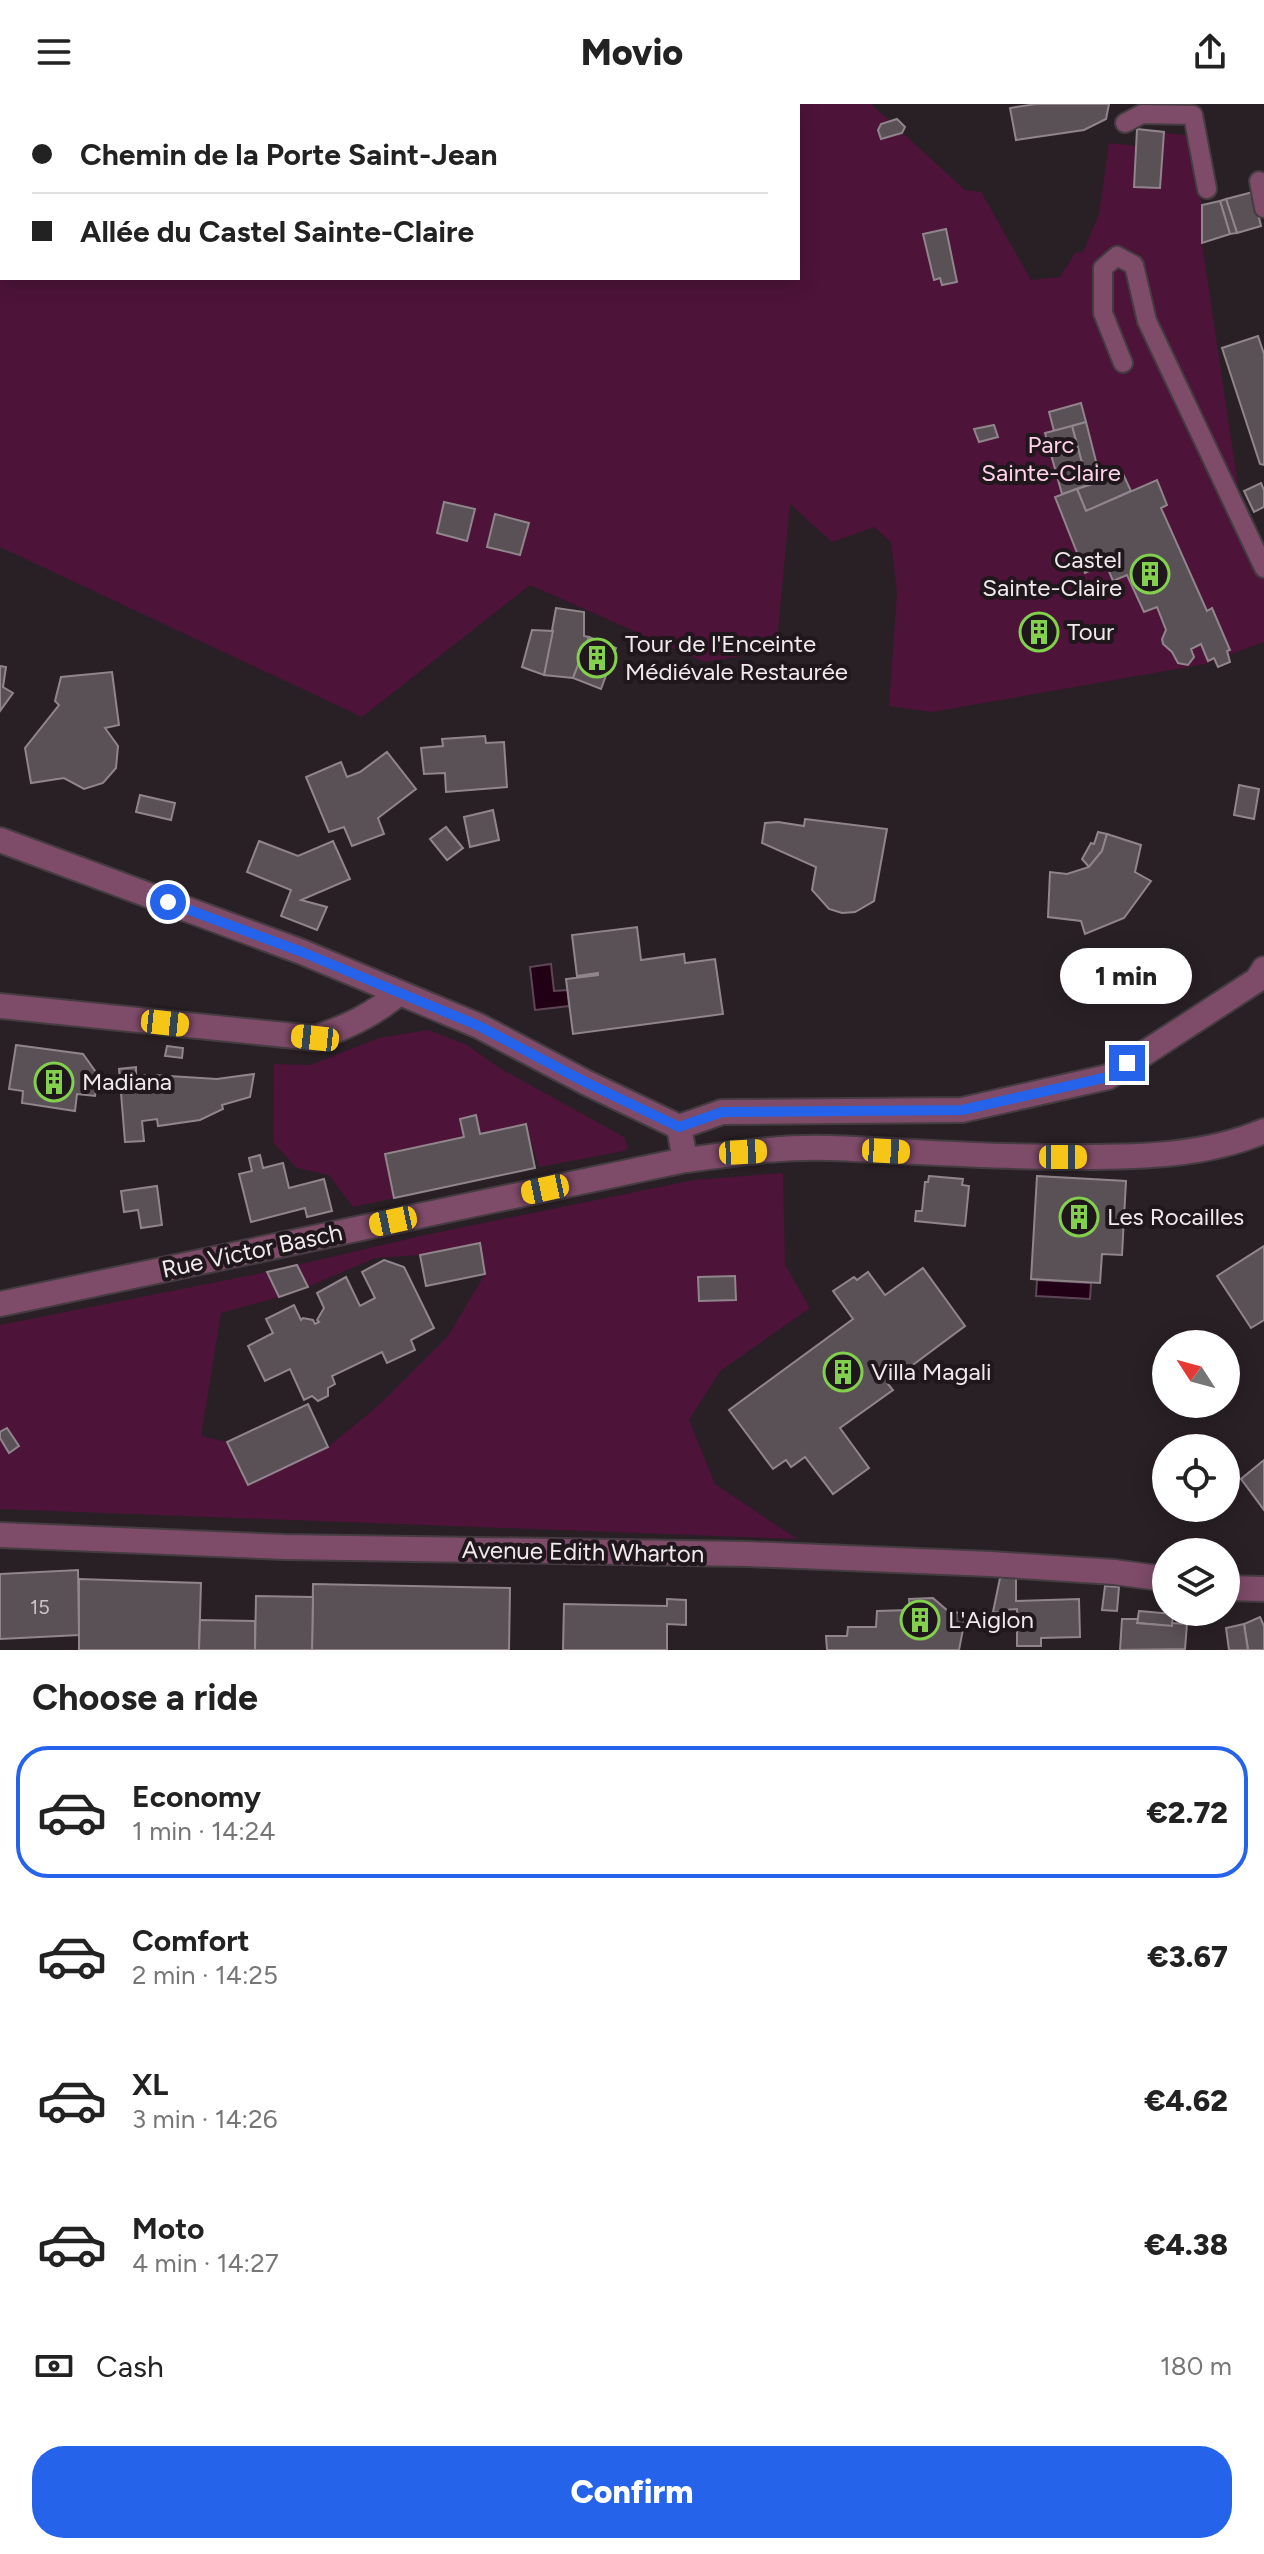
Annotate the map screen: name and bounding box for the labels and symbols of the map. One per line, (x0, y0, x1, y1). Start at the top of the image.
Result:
park label: Parc Sainte-Claire (981, 430, 1121, 487)
place label: Castel Sainte-Claire (982, 545, 1122, 602)
building icon: Castel Sainte-Claire (1129, 553, 1171, 595)
building icon: Tour (1018, 611, 1060, 653)
place label: Tour (1067, 617, 1114, 646)
place label: Tour de l'Enceinte Médiévale Restaurée (625, 629, 848, 686)
building icon: Tour de l'Enceinte Médiévale Restaurée (576, 637, 618, 679)
route start (150, 884, 186, 920)
callout: 1 min (1061, 947, 1193, 1003)
car (140, 1009, 190, 1037)
car (290, 1024, 340, 1052)
route end (1109, 1045, 1145, 1081)
building icon: Madiana (33, 1061, 75, 1103)
place label: Madiana (82, 1067, 172, 1096)
car (861, 1138, 911, 1164)
car (718, 1139, 768, 1165)
car (1039, 1145, 1087, 1169)
car (519, 1172, 571, 1206)
building icon: Les Rocailles (1058, 1196, 1100, 1238)
place label: Les Rocailles (1107, 1202, 1244, 1231)
car (367, 1204, 419, 1238)
street label: Rue Victor Basch (159, 1217, 345, 1284)
north arrow (1152, 1330, 1240, 1418)
building icon: Villa Magali (822, 1351, 864, 1393)
place label: Villa Magali (871, 1357, 992, 1386)
street label: Avenue Edith Wharton (462, 1535, 704, 1568)
house number: 15 (30, 1595, 50, 1619)
building icon: L'Aiglon (899, 1599, 941, 1641)
place label: L'Aiglon (948, 1605, 1034, 1634)

